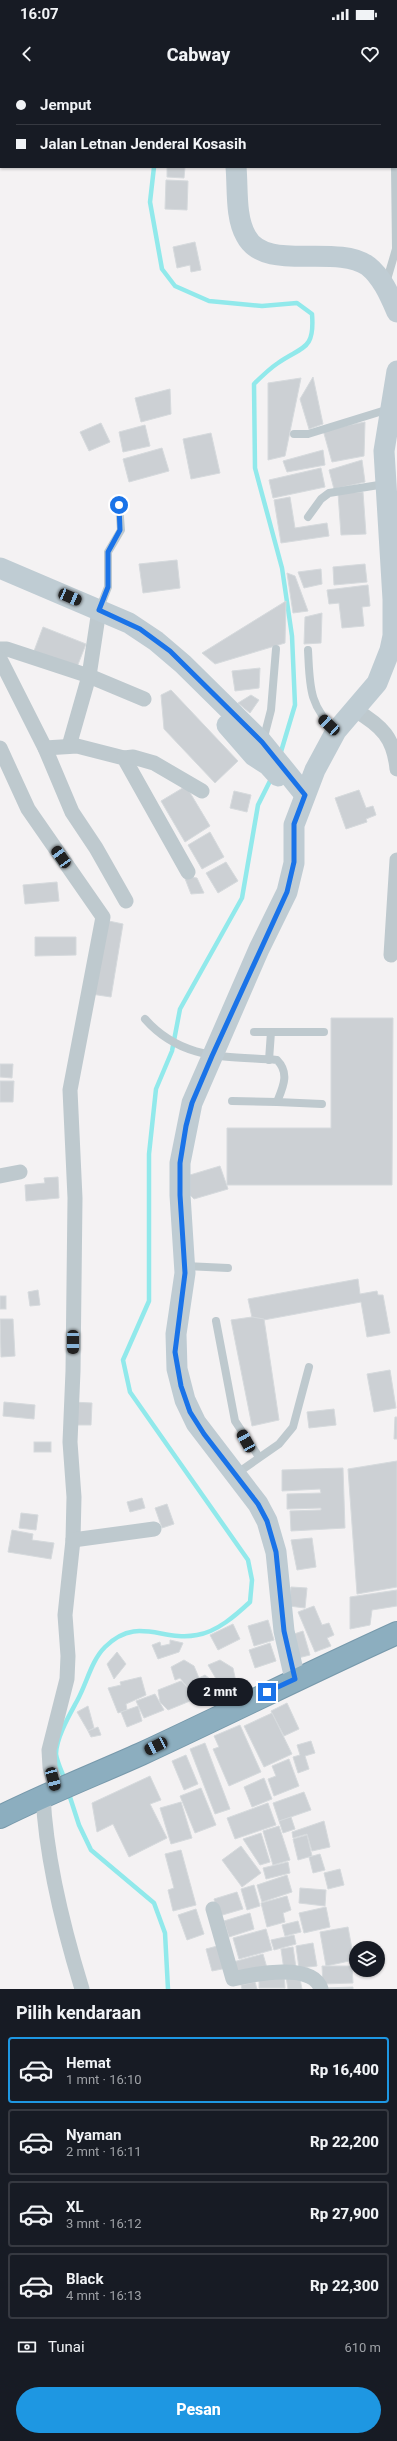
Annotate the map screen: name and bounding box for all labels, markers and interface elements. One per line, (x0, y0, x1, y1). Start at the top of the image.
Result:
text: 16:07 (20, 5, 59, 23)
icon: back (16, 43, 38, 65)
icon: heart (359, 43, 381, 65)
text: Cabway (167, 44, 230, 65)
text: Jemput (40, 96, 91, 114)
text: Jalan Letnan Jenderal Kosasih (40, 135, 246, 153)
route start (110, 496, 128, 514)
car (57, 587, 83, 607)
car (316, 712, 342, 738)
car (49, 844, 73, 870)
car (67, 1330, 79, 1354)
car (235, 1428, 257, 1454)
callout: 2 mnt (187, 1678, 253, 1706)
route end (258, 1683, 276, 1701)
text: 2 mnt (203, 1684, 237, 1699)
car (143, 1735, 169, 1757)
car (44, 1766, 62, 1792)
map controls (349, 1941, 385, 1977)
button: layers (349, 1941, 385, 1977)
text: Pilih kendaraan (16, 2002, 141, 2023)
icon: car (18, 2052, 54, 2088)
text: Hemat (66, 2054, 111, 2072)
text: Rp 16,400 (310, 2061, 379, 2079)
text: 1 mnt · 16:10 (66, 2072, 142, 2087)
icon: car (18, 2124, 54, 2160)
text: Nyaman (66, 2126, 121, 2144)
text: Rp 22,200 (310, 2133, 379, 2151)
text: 2 mnt · 16:11 (66, 2144, 142, 2159)
icon: car (18, 2196, 54, 2232)
text: XL (66, 2198, 84, 2216)
text: Rp 27,900 (310, 2205, 379, 2223)
text: 3 mnt · 16:12 (66, 2216, 142, 2231)
icon: car (18, 2268, 54, 2304)
text: Black (66, 2270, 103, 2288)
text: Rp 22,300 (310, 2277, 379, 2295)
text: 4 mnt · 16:13 (66, 2288, 142, 2303)
icon: cash (16, 2336, 38, 2358)
text: Tunai (48, 2338, 85, 2356)
text: 610 m (344, 2340, 381, 2355)
button: Pesan (16, 2387, 381, 2433)

